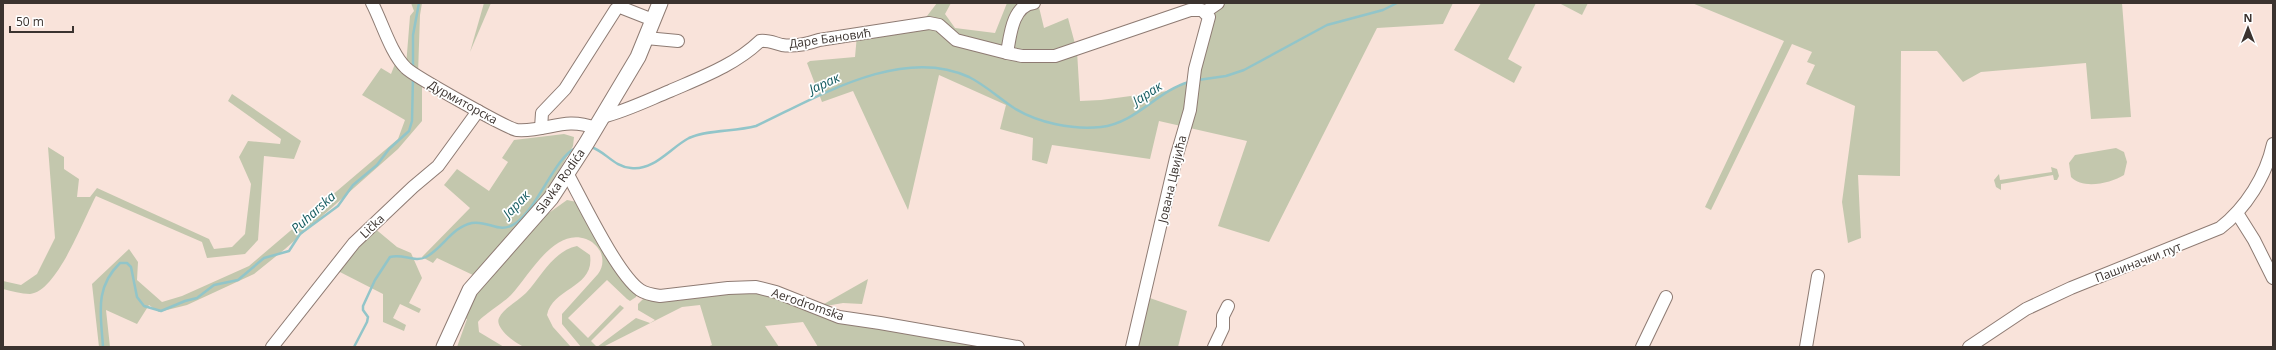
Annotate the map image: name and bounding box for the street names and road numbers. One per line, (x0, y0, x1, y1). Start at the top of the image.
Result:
street label: Даре Бановић (788, 24, 872, 52)
street label: Дурмиторска (425, 76, 501, 128)
street label: Јована Цвијића (1153, 134, 1190, 225)
street label: Slavka Rodića (531, 145, 589, 217)
street label: Lička (356, 210, 388, 242)
street label: Пашиначки пут (2092, 238, 2184, 286)
street label: Aerodromska (769, 284, 847, 324)

